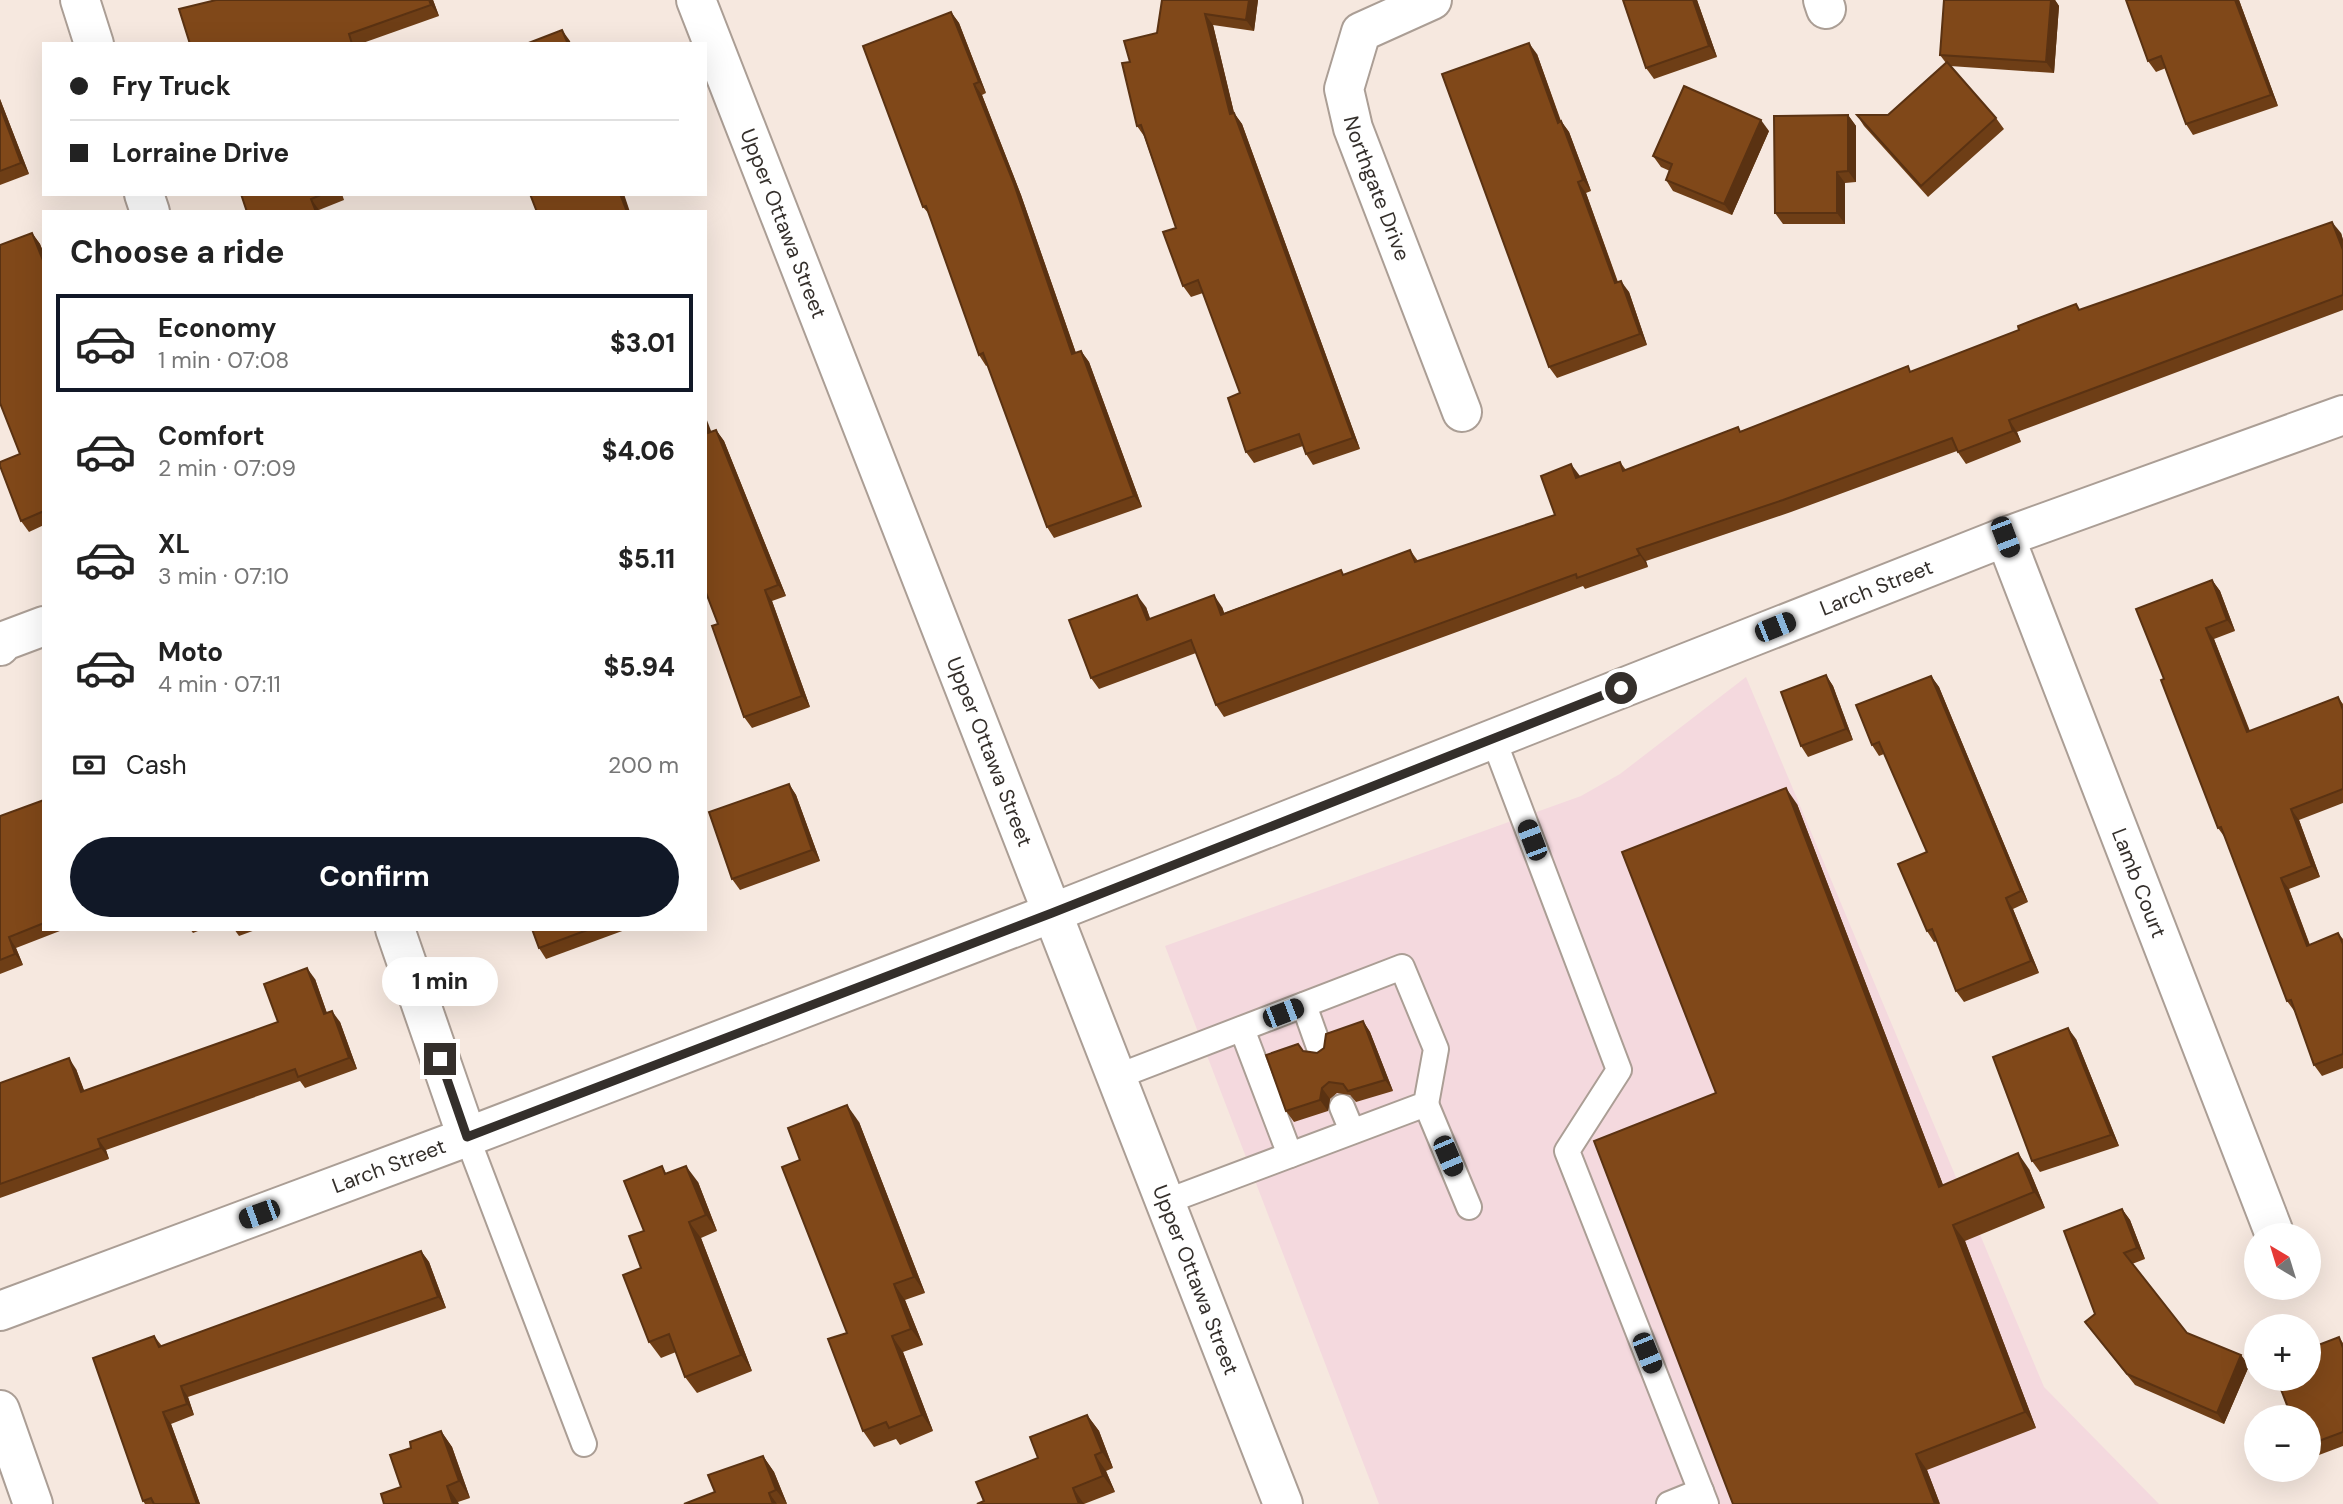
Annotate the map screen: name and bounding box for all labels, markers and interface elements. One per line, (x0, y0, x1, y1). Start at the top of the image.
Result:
text: Fry Truck (112, 69, 231, 103)
street label: Northgate Drive (1337, 113, 1417, 265)
street label: Upper Ottawa Street (734, 125, 833, 323)
text: Lorraine Drive (112, 136, 289, 170)
text: Choose a ride (70, 231, 285, 273)
text: Economy (158, 311, 276, 345)
icon: car (74, 312, 137, 375)
text: $3.01 (610, 326, 675, 360)
text: 1 min · 07:08 (158, 345, 289, 375)
text: Comfort (158, 419, 264, 453)
icon: car (74, 420, 137, 483)
text: $4.06 (602, 434, 675, 468)
text: 2 min · 07:09 (158, 453, 296, 483)
car (1988, 514, 2023, 560)
text: XL (158, 527, 190, 561)
icon: car (74, 528, 137, 591)
text: $5.11 (618, 542, 675, 576)
street label: Larch Street (1816, 553, 1937, 623)
text: 3 min · 07:10 (158, 561, 289, 591)
car (1752, 609, 1799, 645)
text: Moto (158, 635, 223, 669)
icon: car (74, 636, 137, 699)
text: $5.94 (604, 650, 675, 684)
street label: Upper Ottawa Street (940, 653, 1039, 851)
text: 4 min · 07:11 (158, 669, 281, 699)
route start (1605, 672, 1637, 704)
icon: cash (70, 746, 108, 784)
text: Cash (126, 748, 187, 782)
text: 200 m (608, 750, 679, 780)
car (1515, 817, 1550, 863)
street label: Lamb Court (2105, 824, 2173, 942)
button: Confirm (70, 837, 679, 917)
callout: 1 min (382, 958, 498, 1006)
text: 1 min (412, 966, 468, 996)
car (1260, 996, 1307, 1030)
route end (424, 1043, 456, 1075)
street label: Larch Street (328, 1132, 450, 1200)
car (1431, 1133, 1466, 1179)
street label: Upper Ottawa Street (1146, 1181, 1245, 1379)
car (236, 1197, 283, 1231)
north arrow (2244, 1223, 2320, 1300)
map controls (2244, 1223, 2321, 1482)
button: + (2244, 1314, 2321, 1391)
car (1630, 1330, 1665, 1376)
button: − (2244, 1405, 2321, 1482)

